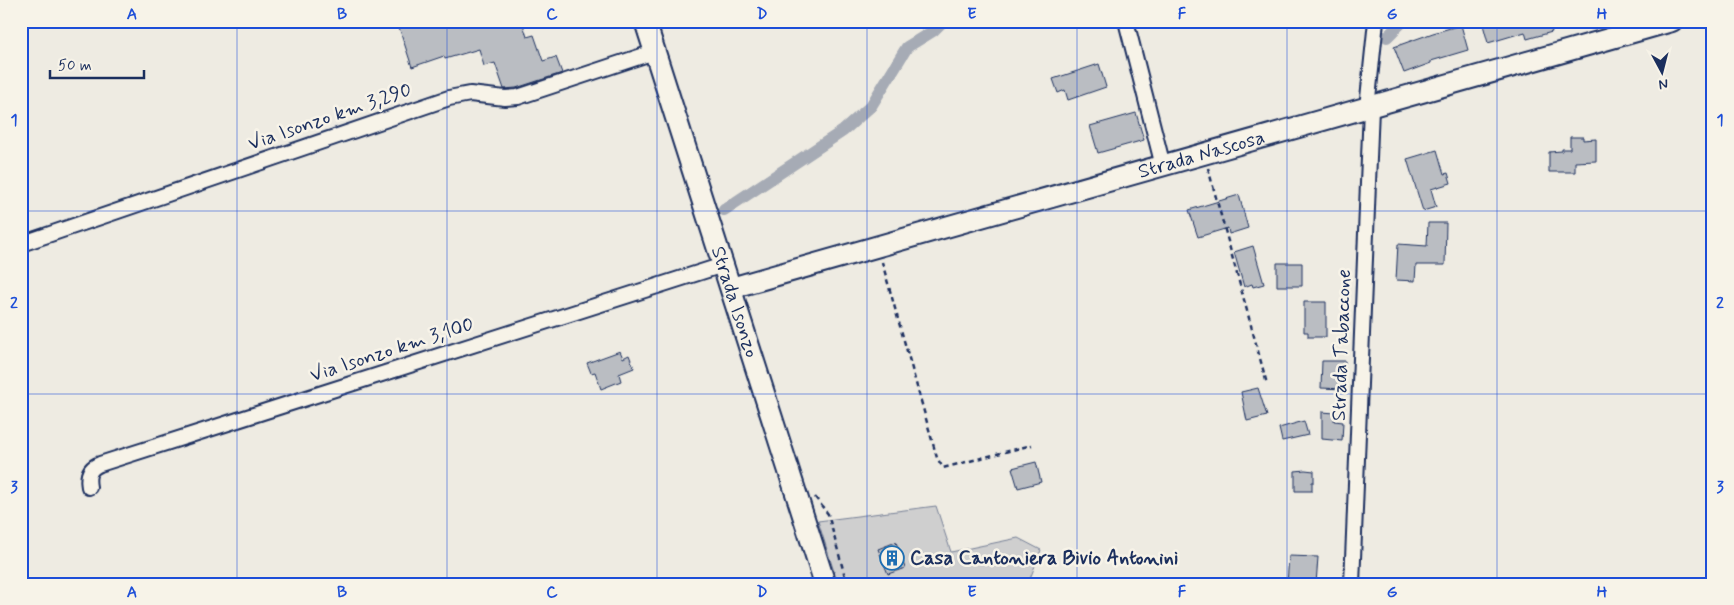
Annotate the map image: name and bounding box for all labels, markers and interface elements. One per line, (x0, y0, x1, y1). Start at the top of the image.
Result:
text: A (127, 4, 137, 25)
text: B (337, 4, 347, 25)
text: C (546, 4, 558, 25)
text: D (756, 4, 768, 25)
text: E (967, 4, 977, 25)
text: F (1178, 4, 1187, 25)
text: G (1387, 4, 1398, 25)
text: H (1597, 4, 1608, 25)
scale bar (50, 48, 144, 80)
north arrow (1636, 48, 1686, 98)
text: 50 m (58, 56, 92, 76)
text: N (1658, 74, 1669, 93)
street label: Via Isonzo km 3,290 (245, 76, 415, 158)
text: 1 (10, 110, 18, 131)
text: 1 (1716, 110, 1724, 131)
street label: Strada Nascosa (1135, 124, 1268, 185)
street label: Strada Isonzo (704, 243, 765, 361)
street label: Strada Tabaccone (1326, 269, 1358, 421)
text: 2 (10, 293, 18, 314)
text: 2 (1716, 293, 1724, 314)
street label: Via Isonzo km 3,100 (307, 311, 477, 389)
text: 3 (10, 477, 18, 498)
text: 3 (1716, 477, 1724, 498)
building icon: Casa Cantoniera Bivio Antonini (879, 545, 905, 571)
place label: Casa Cantoniera Bivio Antonini (910, 545, 1178, 572)
text: A (127, 582, 137, 603)
text: B (337, 582, 347, 603)
text: C (546, 582, 558, 603)
text: D (756, 582, 768, 603)
text: E (967, 582, 977, 603)
text: F (1178, 582, 1187, 603)
text: G (1387, 582, 1398, 603)
text: H (1597, 582, 1608, 603)

